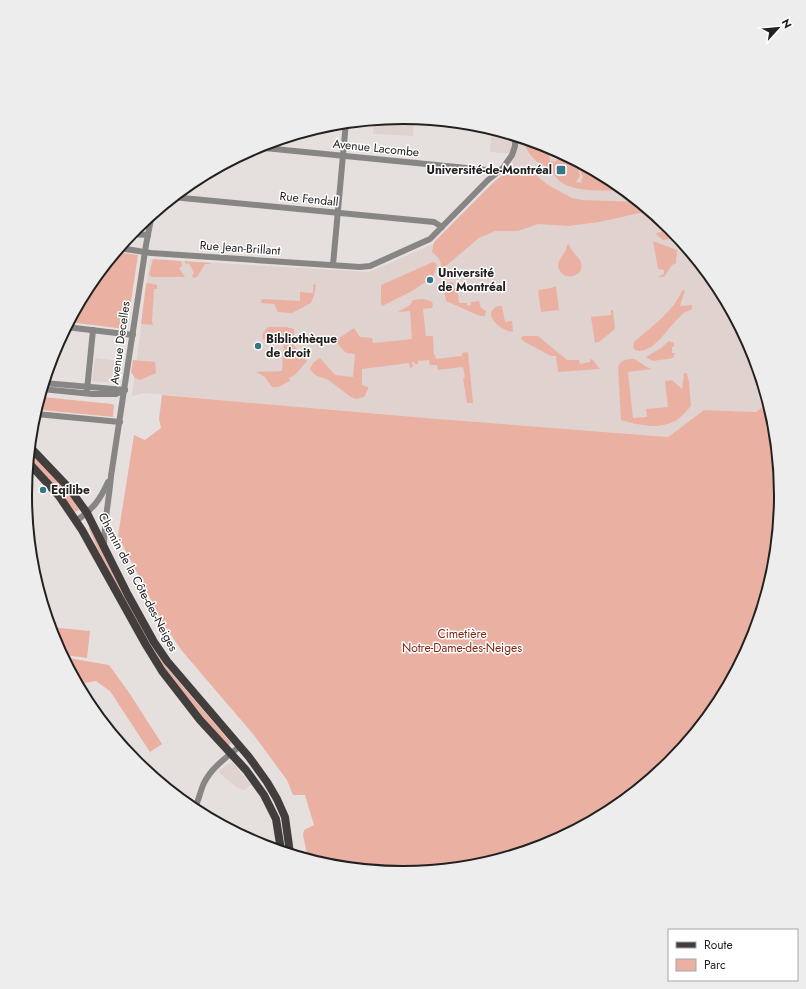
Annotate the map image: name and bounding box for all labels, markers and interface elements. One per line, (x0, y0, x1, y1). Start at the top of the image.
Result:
north arrow (758, 8, 798, 48)
text: N (778, 16, 796, 31)
street label: Avenue Lacombe (332, 135, 420, 161)
place label: Université-de-Montréal (427, 161, 552, 179)
marker: Université-de-Montréal (555, 164, 567, 176)
street label: Rue Fendall (279, 187, 339, 211)
street label: Rue Jean-Brillant (199, 236, 281, 260)
place label: Université de Montréal (438, 264, 506, 296)
marker: Université de Montréal (425, 275, 435, 285)
street label: Avenue Decelles (105, 300, 135, 386)
place label: Bibliothèque de droit (266, 330, 337, 362)
marker: Bibliothèque de droit (253, 341, 263, 351)
place label: Eqilibe (51, 481, 90, 499)
marker: Eqilibe (38, 485, 48, 495)
street label: Chemin de la Côte-des-Neiges (94, 509, 182, 655)
park label: Cimetière Notre-Dame-des-Neiges (402, 625, 522, 657)
legend (668, 929, 798, 981)
text: Route (704, 936, 733, 954)
text: Parc (704, 956, 726, 974)

